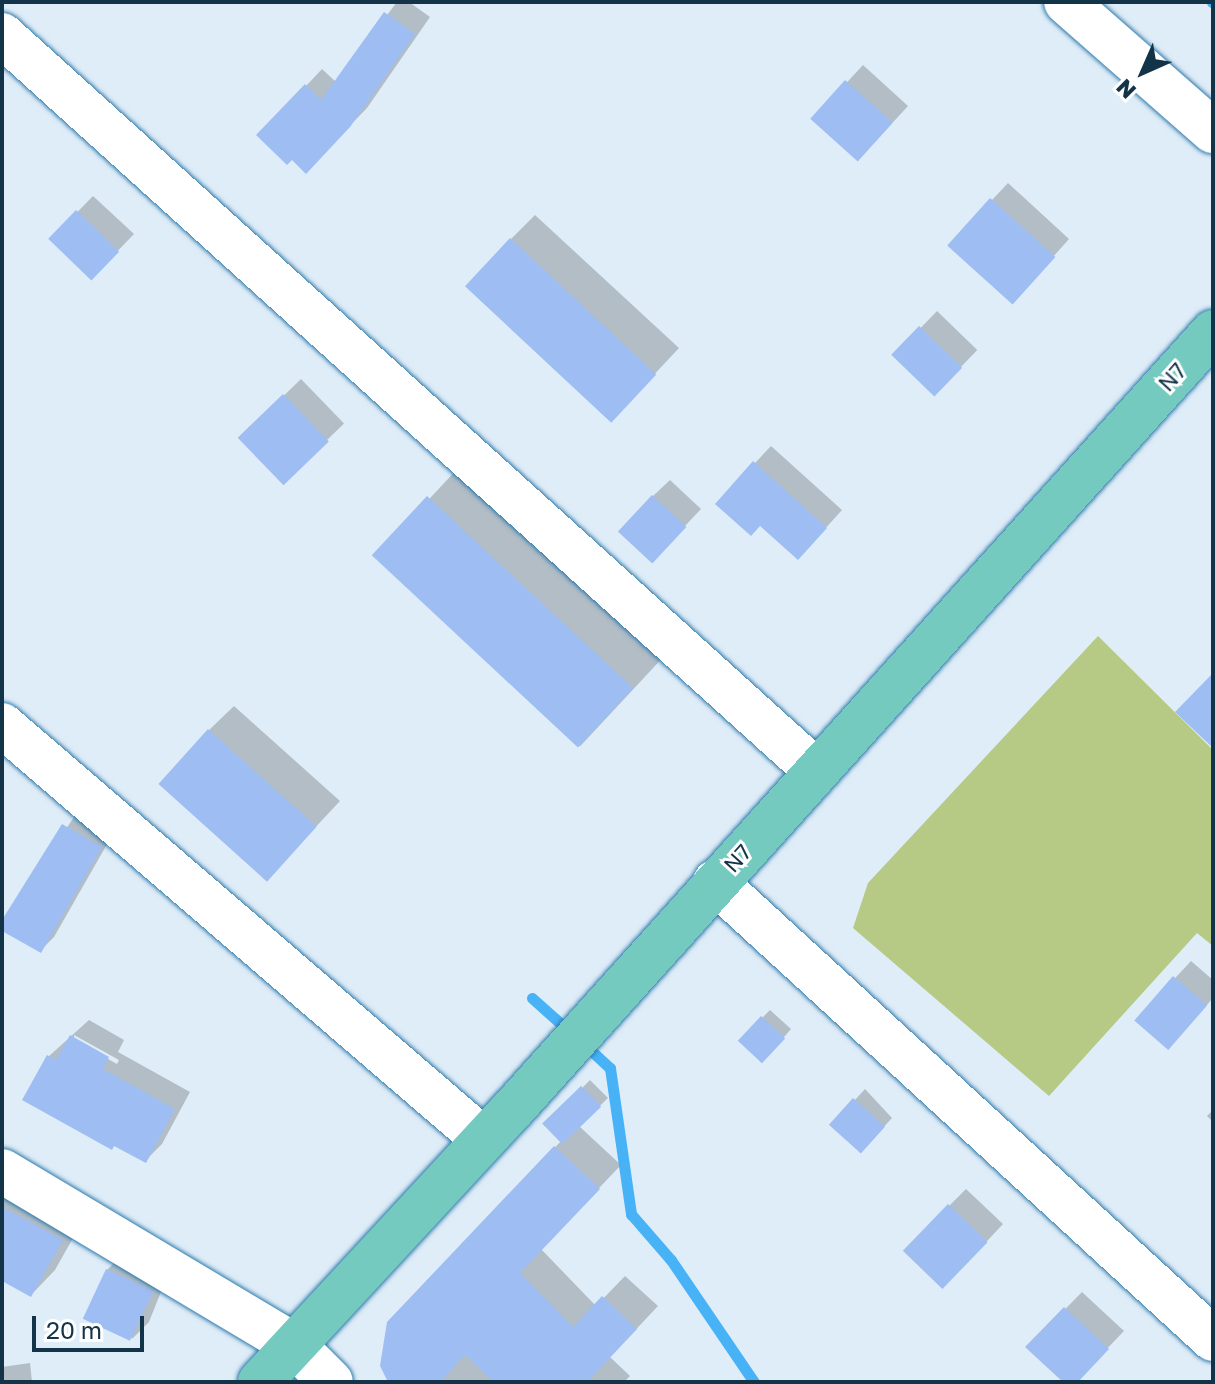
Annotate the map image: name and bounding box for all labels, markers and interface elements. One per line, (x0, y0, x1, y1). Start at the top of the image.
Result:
north arrow (1103, 32, 1183, 112)
text: N (1110, 74, 1141, 105)
street label: N7 (1153, 358, 1191, 396)
street label: N7 (718, 839, 756, 877)
scale bar (36, 1300, 148, 1350)
text: 20 m (46, 1315, 102, 1344)

